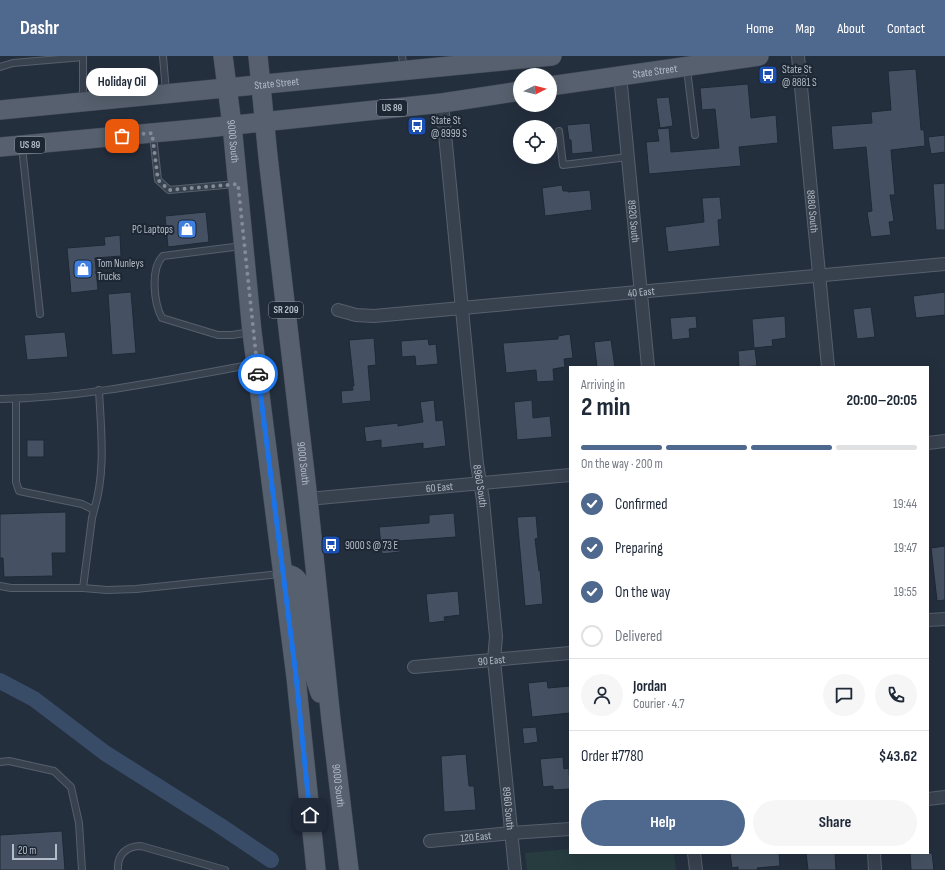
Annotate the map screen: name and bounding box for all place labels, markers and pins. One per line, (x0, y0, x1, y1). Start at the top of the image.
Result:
place label: State St @ 8881 S (782, 63, 817, 89)
bus stop icon: State St @ 8881 S (757, 64, 779, 86)
callout: Holiday Oil (86, 68, 158, 96)
place label: State St @ 8999 S (431, 114, 467, 140)
bus stop icon: State St @ 8999 S (406, 115, 428, 137)
pin (105, 119, 139, 153)
shop icon: PC Laptops (176, 218, 198, 240)
place label: PC Laptops (132, 223, 173, 236)
place label: Tom Nunleys Trucks (97, 257, 144, 283)
shop icon: Tom Nunleys Trucks (72, 258, 94, 280)
bus stop icon: 9000 S @ 73 E (320, 534, 342, 556)
place label: 9000 S @ 73 E (345, 539, 398, 552)
pin (293, 798, 327, 832)

